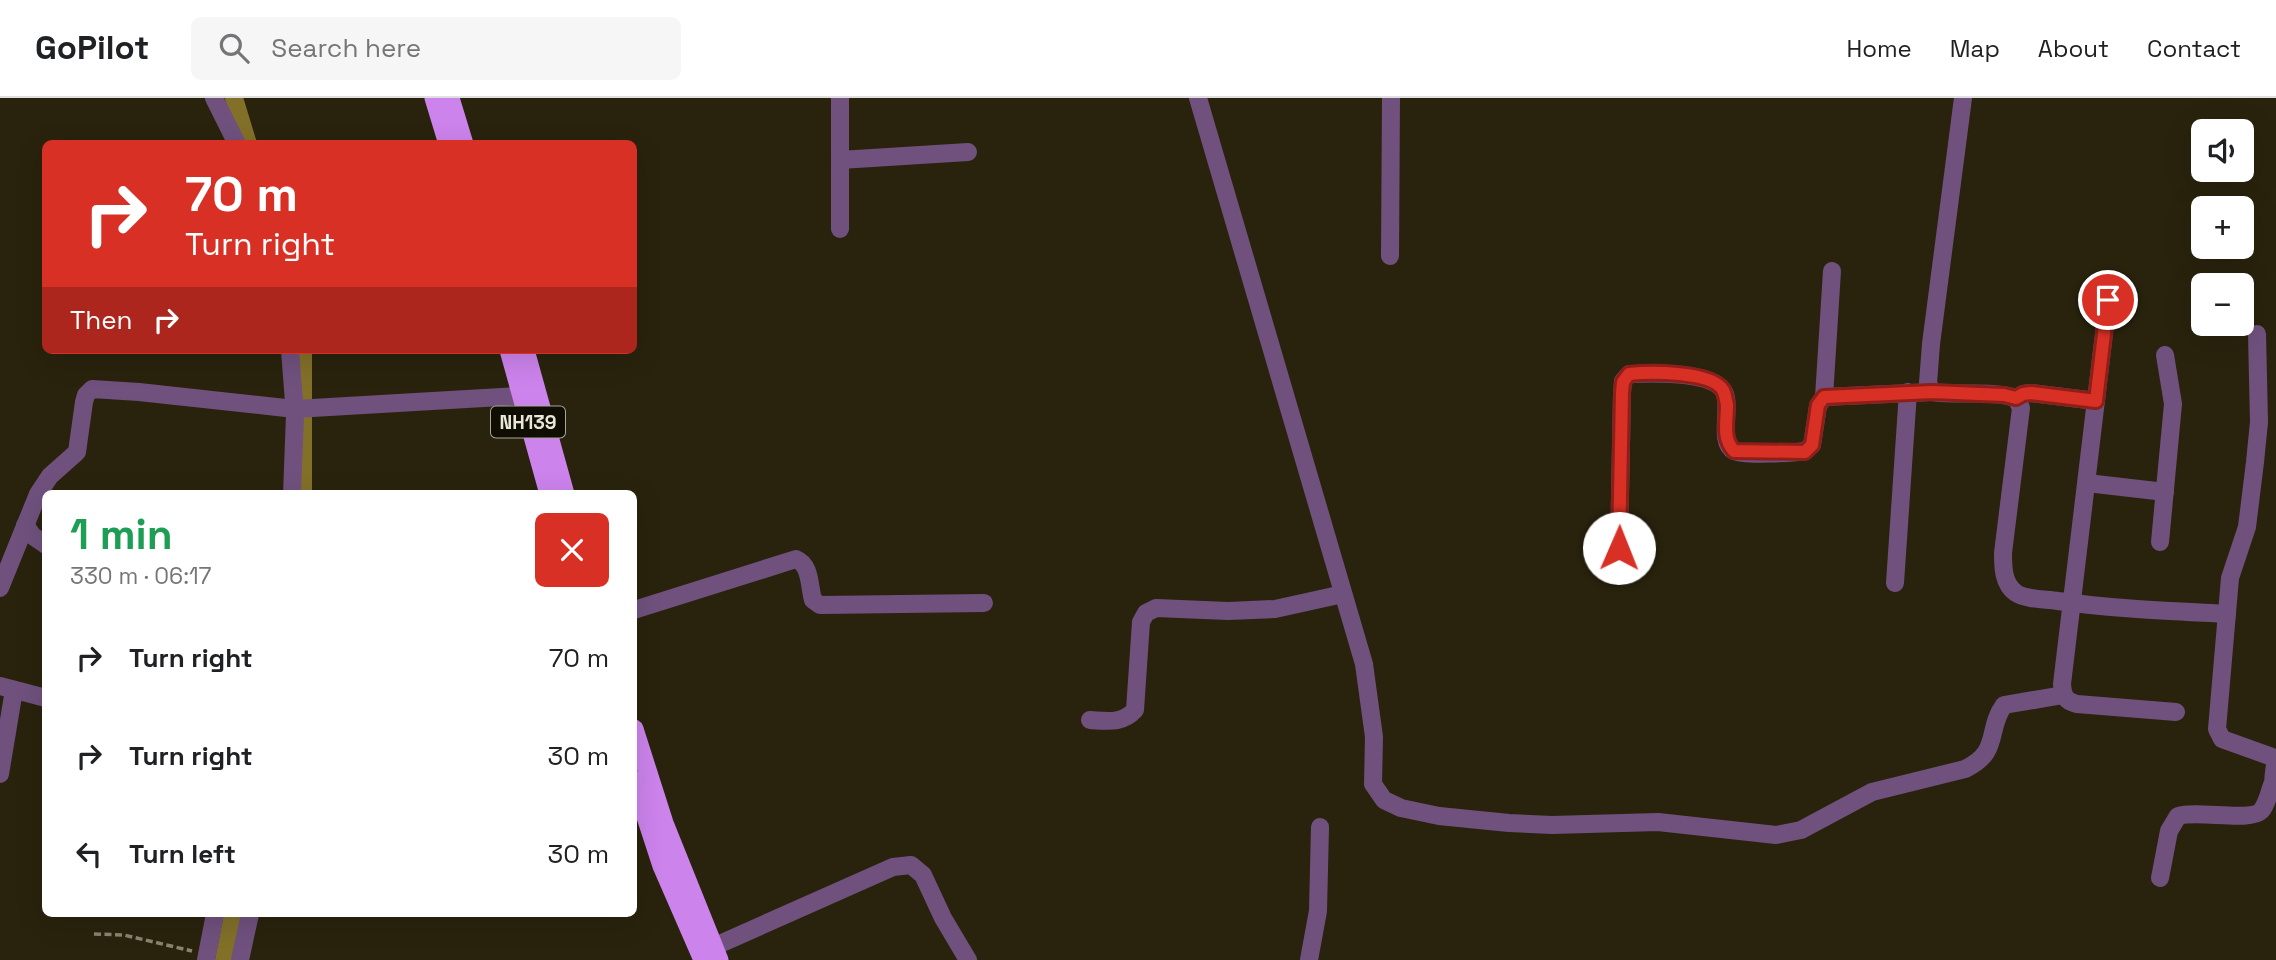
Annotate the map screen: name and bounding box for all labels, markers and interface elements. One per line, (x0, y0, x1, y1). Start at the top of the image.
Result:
search box (191, 17, 681, 80)
text: GoPilot (35, 27, 149, 69)
icon: search (215, 29, 253, 67)
text: Search here (271, 31, 421, 65)
text: Home (1846, 33, 1912, 64)
text: Map (1950, 33, 2000, 64)
text: About (2038, 33, 2109, 64)
text: Contact (2147, 33, 2241, 64)
map controls (2191, 119, 2254, 336)
button: sound (2191, 119, 2254, 182)
text: 70 m (185, 163, 298, 225)
icon: right (70, 168, 161, 259)
button: + (2191, 196, 2254, 259)
text: Turn right (185, 224, 335, 264)
pin (2078, 270, 2138, 330)
button: − (2191, 273, 2254, 336)
icon: arrive (2089, 281, 2127, 319)
icon: right (147, 301, 185, 339)
text: Then (70, 303, 133, 337)
road number: NH139 (491, 406, 565, 438)
text: 1 min (70, 508, 173, 561)
position arrow (1582, 511, 1656, 585)
button: close (535, 513, 609, 587)
text: 330 m · 06:17 (70, 561, 212, 591)
icon: right (70, 639, 108, 677)
text: Turn right (129, 641, 253, 675)
text: 70 m (549, 641, 609, 675)
icon: right (70, 737, 108, 775)
text: Turn right (129, 739, 253, 773)
text: 30 m (548, 739, 609, 773)
icon: left (70, 835, 108, 873)
text: Turn left (129, 837, 236, 871)
text: 30 m (548, 837, 609, 871)

